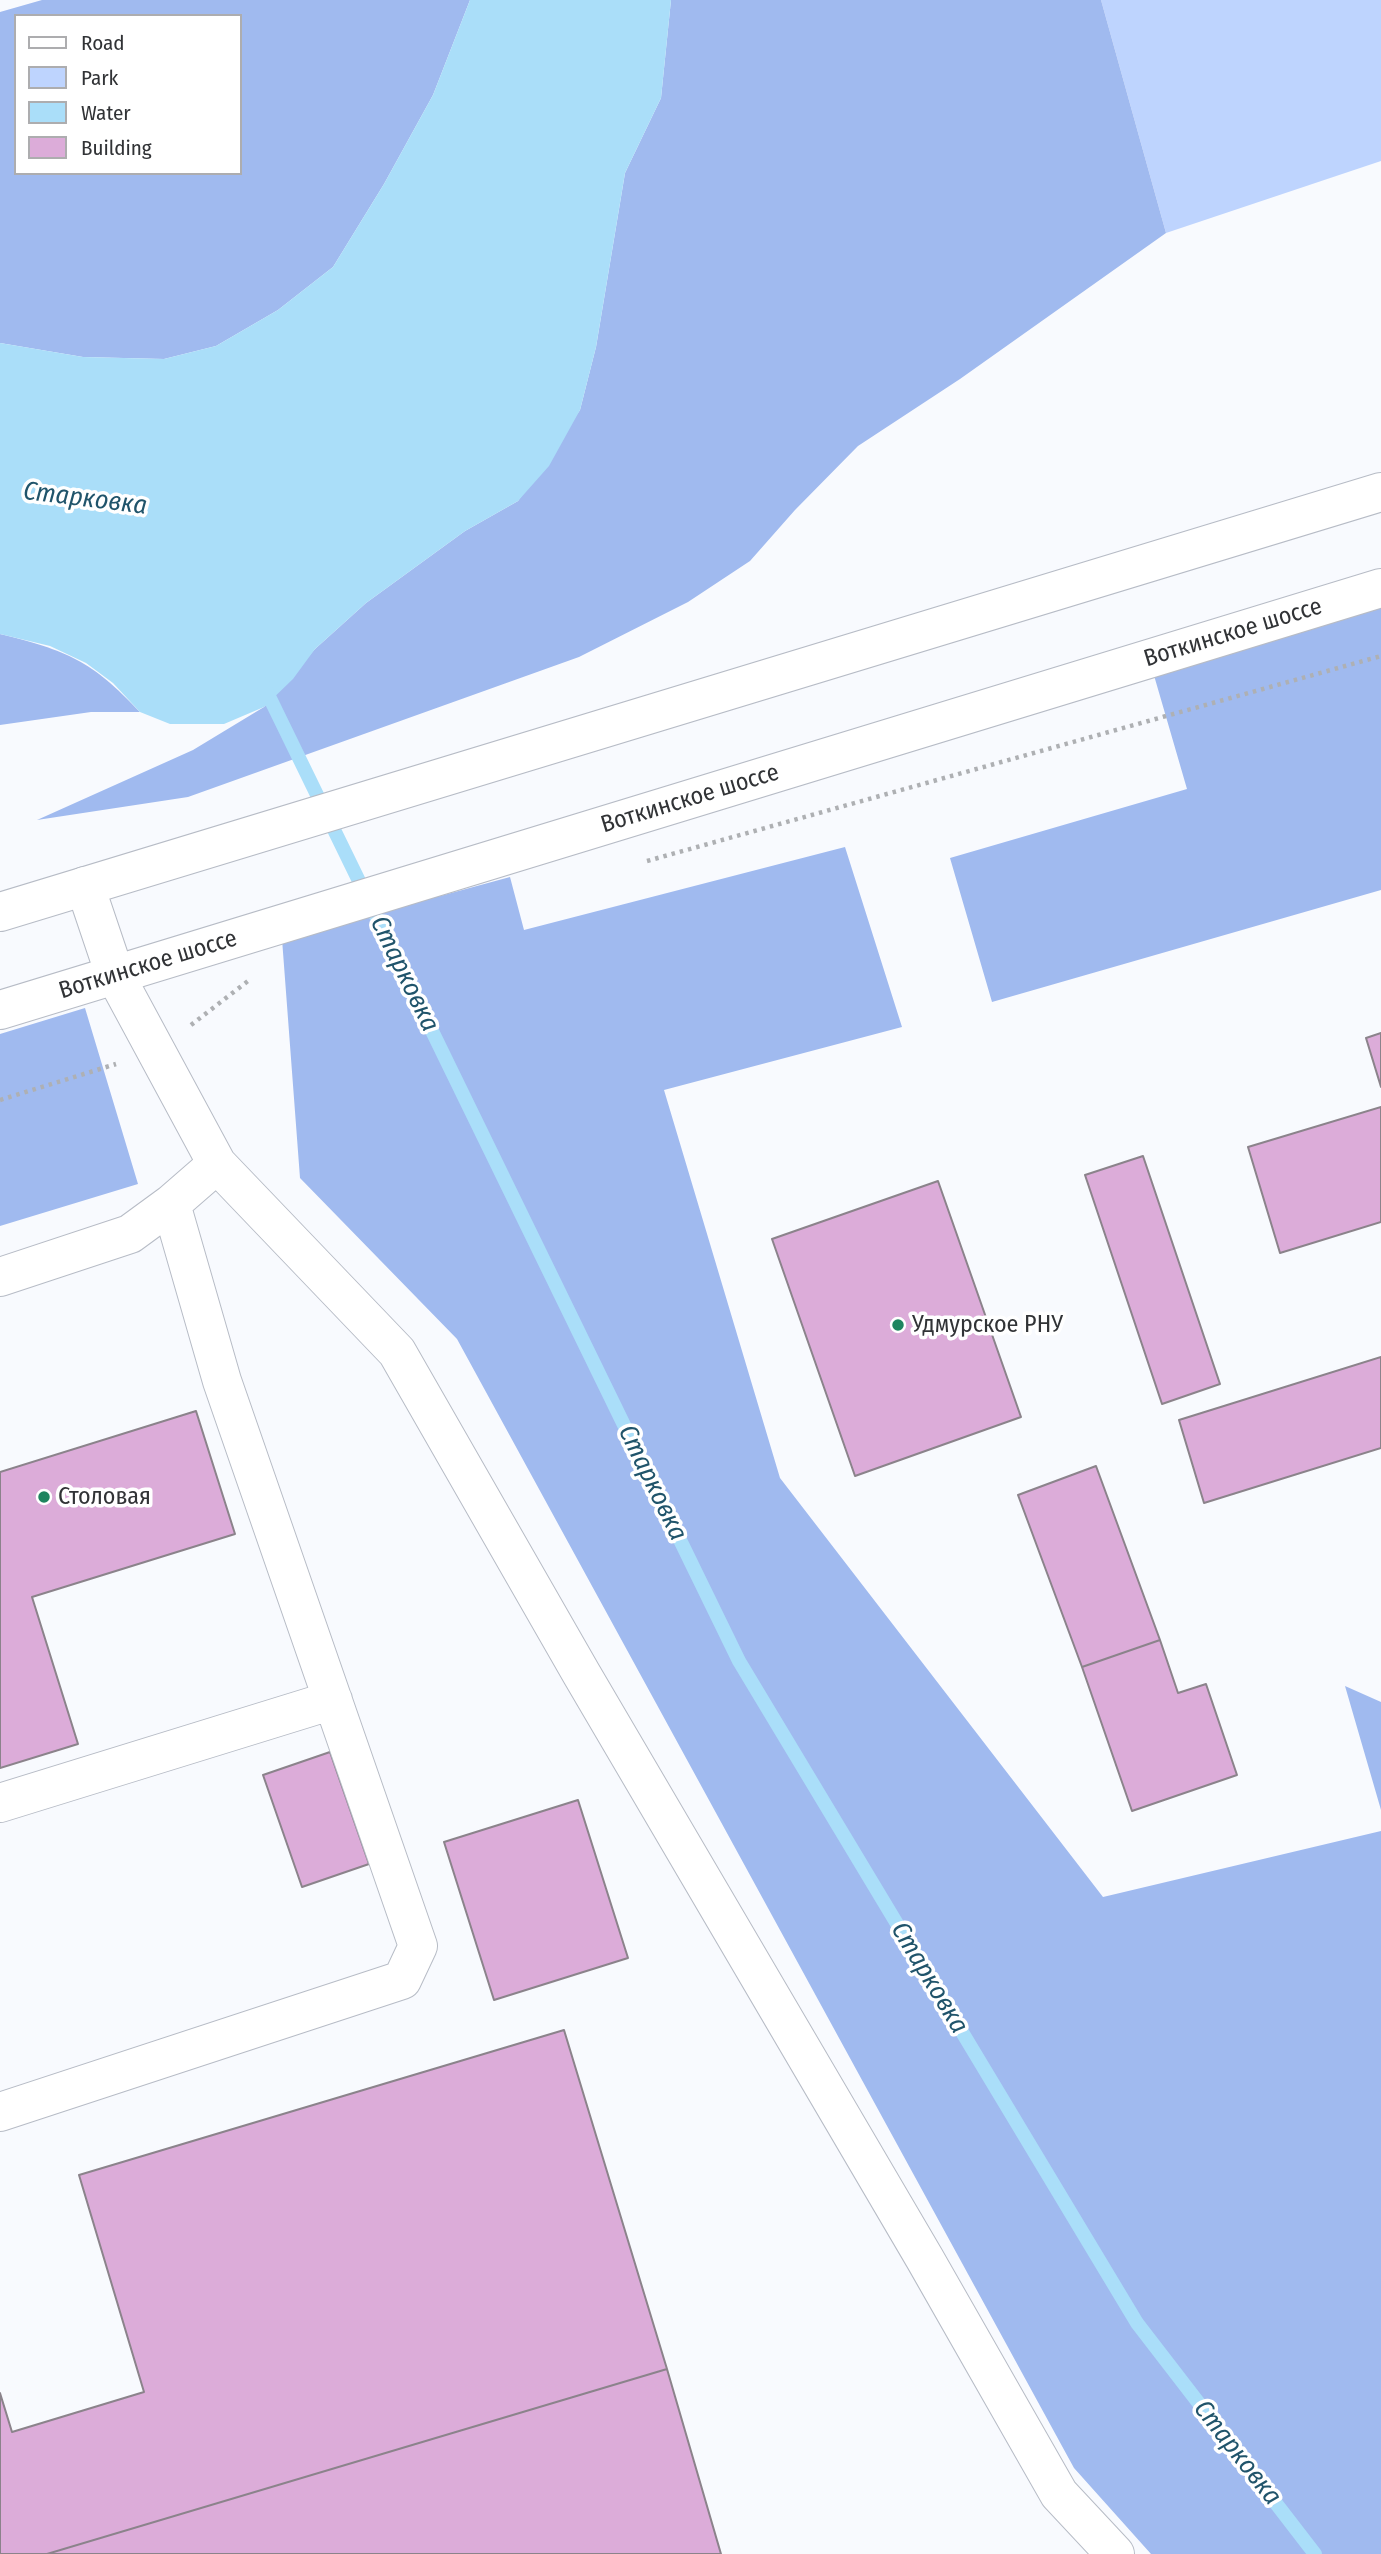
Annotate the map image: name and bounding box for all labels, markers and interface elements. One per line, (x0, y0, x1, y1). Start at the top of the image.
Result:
legend (14, 14, 242, 175)
text: Road (81, 30, 125, 56)
text: Park (81, 65, 118, 91)
text: Water (81, 100, 131, 126)
text: Building (81, 135, 152, 161)
water label: Старковка (21, 476, 149, 522)
street label: Воткинское шоссе (1141, 592, 1325, 674)
street label: Воткинское шоссе (598, 758, 782, 840)
water label: Старковка (363, 911, 445, 1037)
street label: Воткинское шоссе (56, 924, 240, 1006)
place label: Удмурское РНУ (912, 1311, 1063, 1339)
marker: Удмурское РНУ (890, 1317, 906, 1333)
water label: Старковка (611, 1420, 693, 1546)
place label: Столовая (58, 1483, 151, 1511)
marker: Столовая (36, 1489, 52, 1505)
water label: Старковка (884, 1917, 974, 2039)
water label: Старковка (1186, 2394, 1288, 2512)

